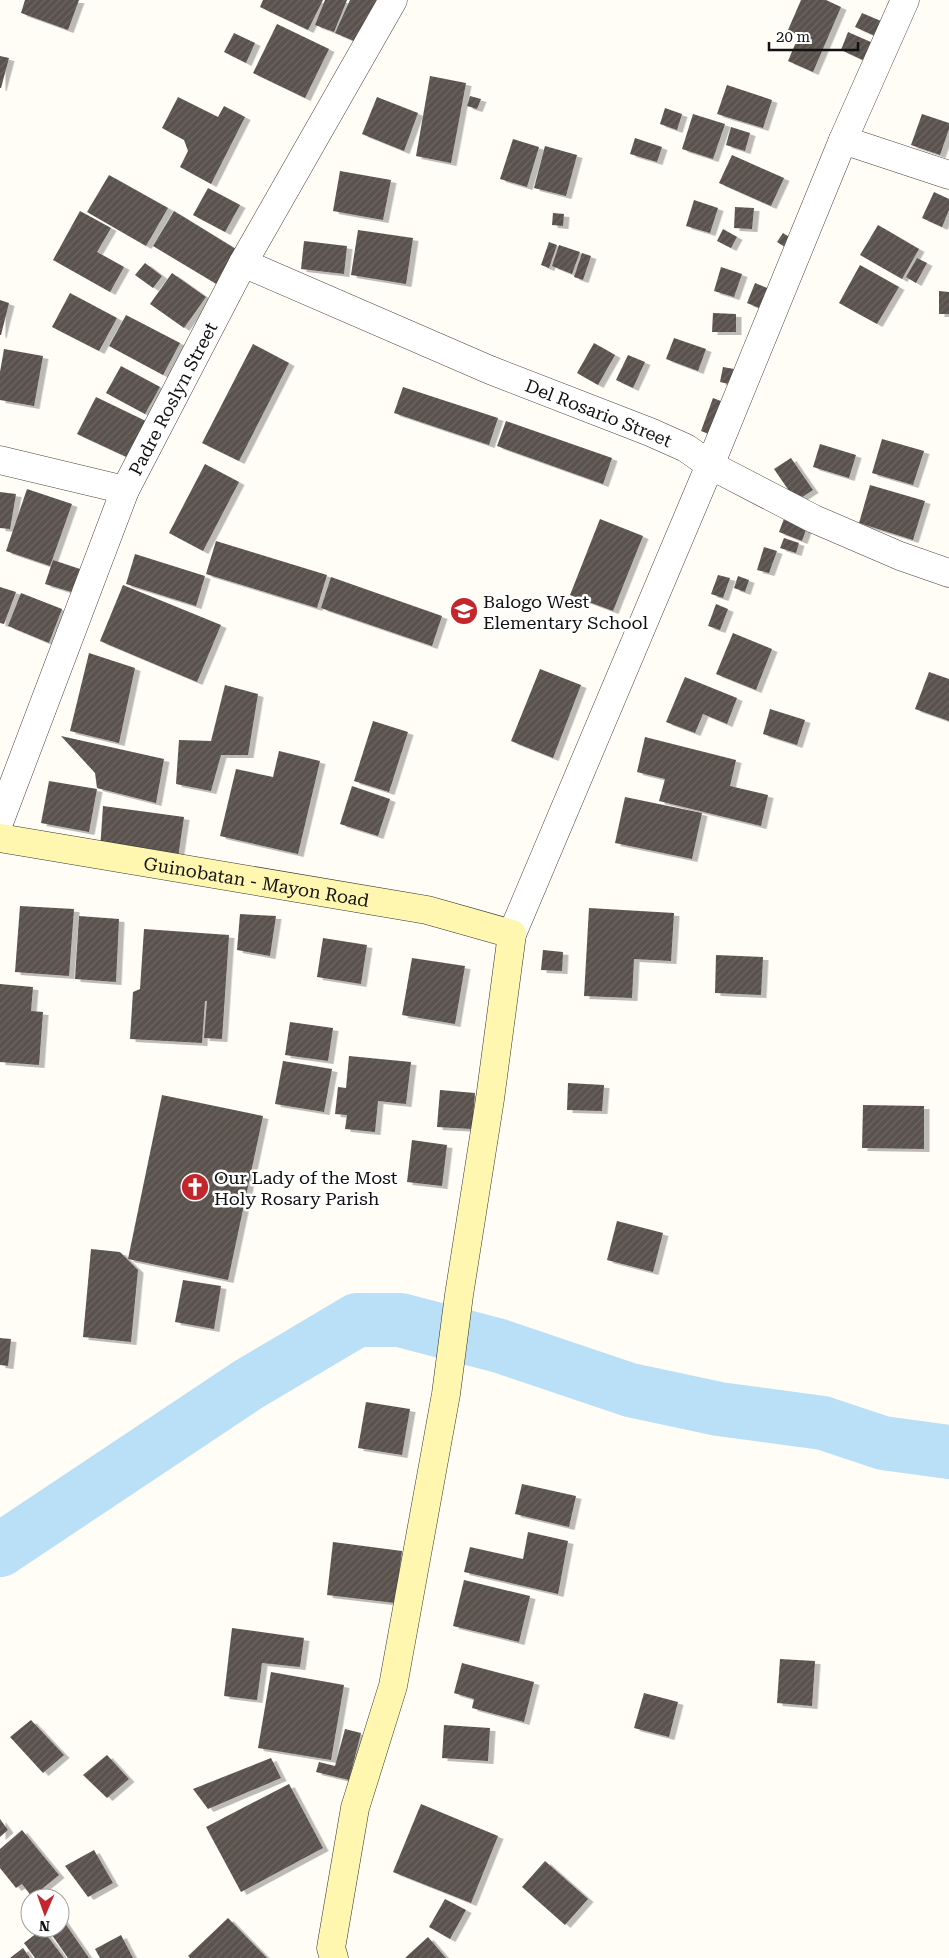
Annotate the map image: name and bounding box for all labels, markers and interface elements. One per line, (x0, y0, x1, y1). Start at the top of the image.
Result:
scale bar (769, 20, 858, 52)
text: 20 m (776, 28, 811, 46)
street label: Padre Roslyn Street (124, 318, 221, 479)
street label: Del Rosario Street (522, 374, 676, 451)
place label: Balogo West Elementary School (483, 591, 648, 633)
school or university icon: Balogo West Elementary School (449, 596, 479, 626)
street label: Guinobatan - Mayon Road (142, 852, 371, 911)
place label: Our Lady of the Most Holy Rosary Parish (214, 1167, 398, 1209)
church icon: Our Lady of the Most Holy Rosary Parish (180, 1172, 210, 1202)
north arrow (20, 1888, 70, 1938)
text: N (39, 1918, 50, 1934)

